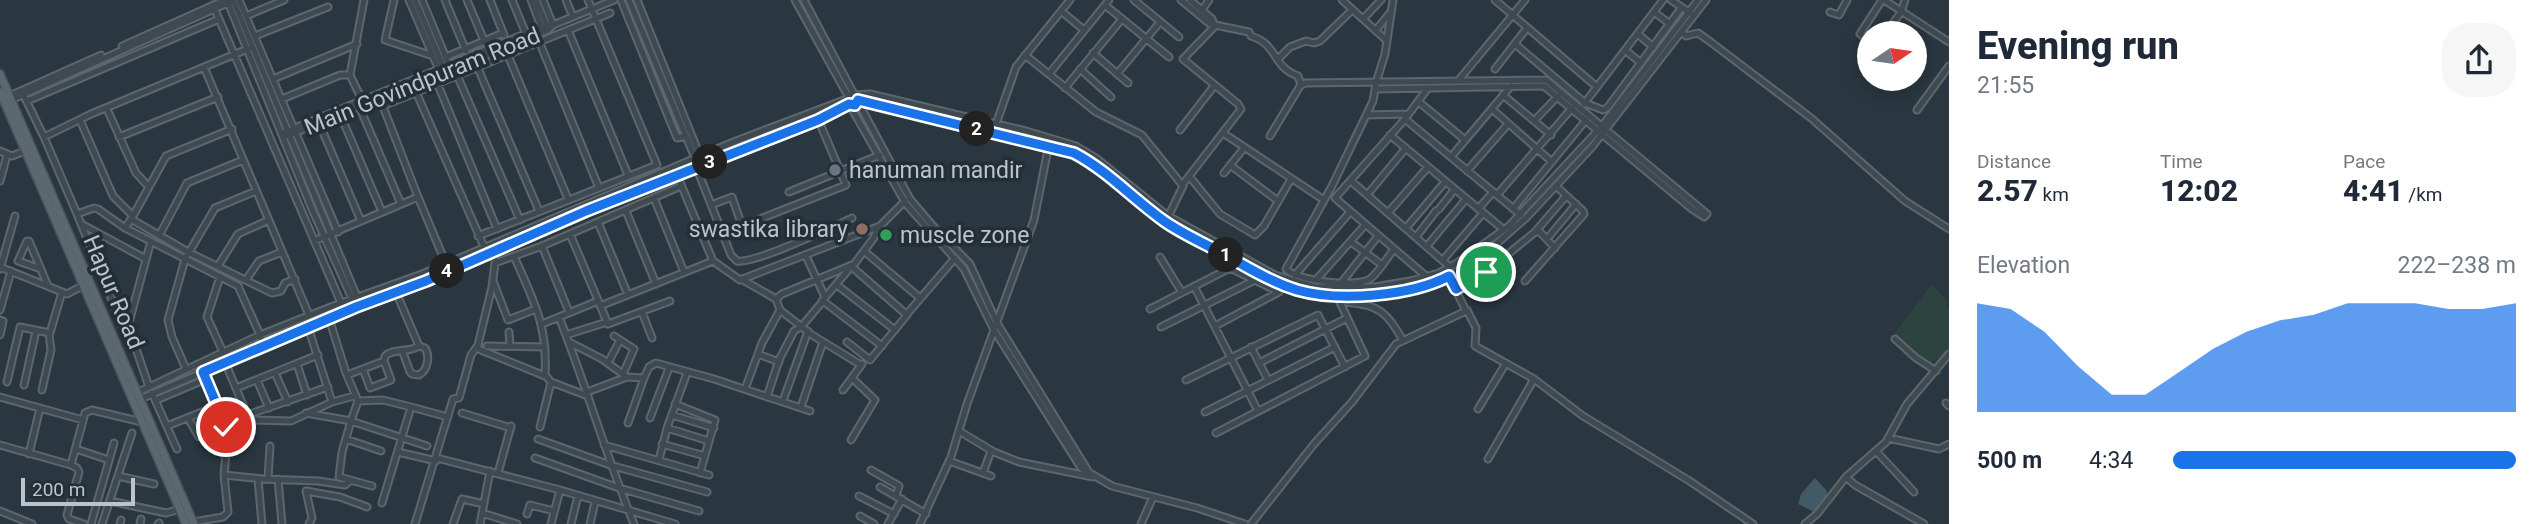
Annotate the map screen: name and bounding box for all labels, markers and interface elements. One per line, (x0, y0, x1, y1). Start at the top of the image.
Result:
north arrow (1857, 21, 1927, 91)
map controls (1857, 21, 1927, 91)
street label: Main Govindpuram Road (300, 22, 544, 141)
button: share (2442, 23, 2516, 97)
text: Evening run (1977, 24, 2179, 68)
text: 21:55 (1977, 72, 2034, 99)
pin: 2 (960, 111, 995, 146)
text: 2 (971, 117, 982, 140)
pin: 3 (692, 144, 728, 180)
text: 3 (704, 150, 715, 173)
text: Distance (1977, 150, 2051, 173)
text: Time (2160, 150, 2203, 173)
text: Pace (2343, 150, 2385, 173)
place label: hanuman mandir (849, 157, 1023, 184)
marker: hanuman mandir (827, 162, 843, 178)
text: 2.57 (1977, 173, 2038, 208)
text: 12:02 (2160, 173, 2238, 208)
text: 4:41 (2343, 173, 2404, 208)
text: km (2038, 183, 2069, 206)
text: /km (2404, 183, 2443, 206)
place label: swastika library (689, 216, 848, 243)
marker: swastika library (854, 221, 870, 237)
place label: muscle zone (900, 222, 1030, 249)
marker: muscle zone (878, 227, 894, 243)
street label: Hapur Road (78, 231, 150, 353)
pin: 1 (1208, 238, 1244, 272)
pin (1456, 242, 1516, 302)
text: 1 (1220, 243, 1231, 266)
text: Elevation (1977, 252, 2070, 279)
text: 222–238 m (2397, 252, 2516, 279)
icon: arrive (1467, 253, 1505, 291)
pin: 4 (430, 254, 464, 288)
text: 4 (441, 259, 452, 282)
pin (196, 397, 256, 457)
icon: check (207, 408, 245, 446)
text: 500 m (1977, 447, 2042, 474)
text: 4:34 (2089, 447, 2133, 474)
scale bar (21, 475, 135, 507)
text: 200 m (32, 478, 85, 501)

